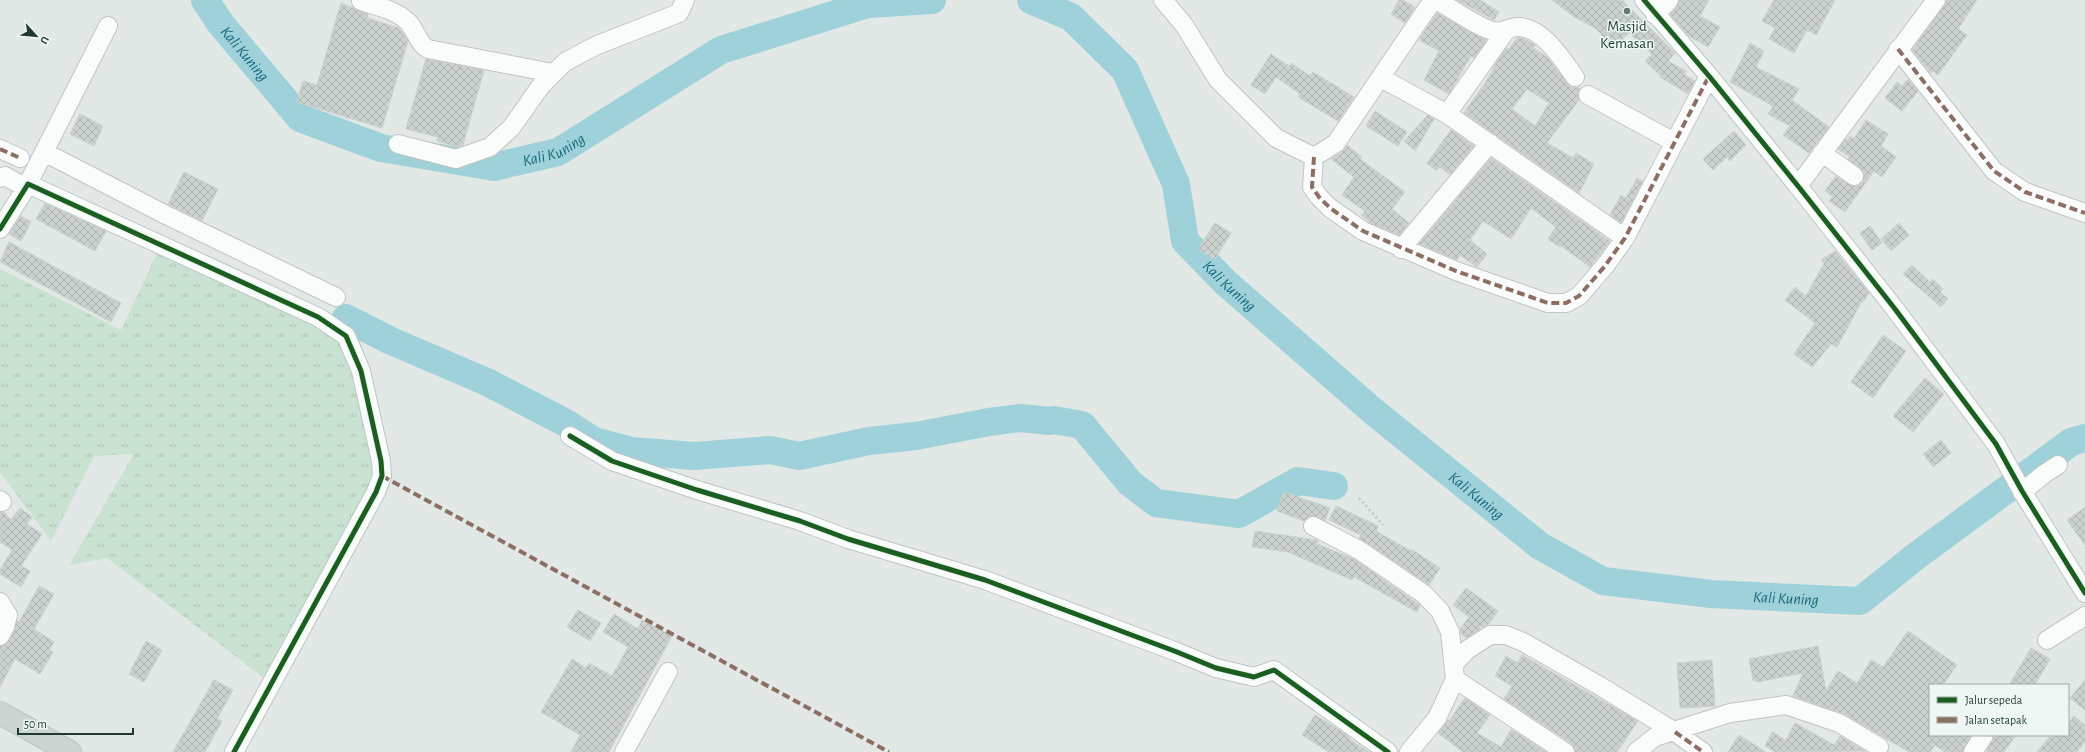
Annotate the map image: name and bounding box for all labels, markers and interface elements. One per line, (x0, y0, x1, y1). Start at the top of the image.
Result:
marker: Masjid Kemasan (1622, 6, 1632, 16)
north arrow (16, 16, 56, 56)
place label: Masjid Kemasan (1600, 19, 1654, 51)
water label: Kali Kuning (217, 24, 272, 84)
text: U (38, 35, 51, 46)
water label: Kali Kuning (521, 130, 588, 169)
water label: Kali Kuning (1200, 258, 1259, 314)
water label: Kali Kuning (1446, 469, 1507, 523)
water label: Kali Kuning (1753, 589, 1819, 608)
legend (1929, 684, 2069, 736)
text: Jalur sepeda (1965, 694, 2023, 706)
scale bar (18, 710, 133, 736)
text: Jalan setapak (1965, 714, 2028, 726)
text: 50 m (24, 718, 47, 730)

